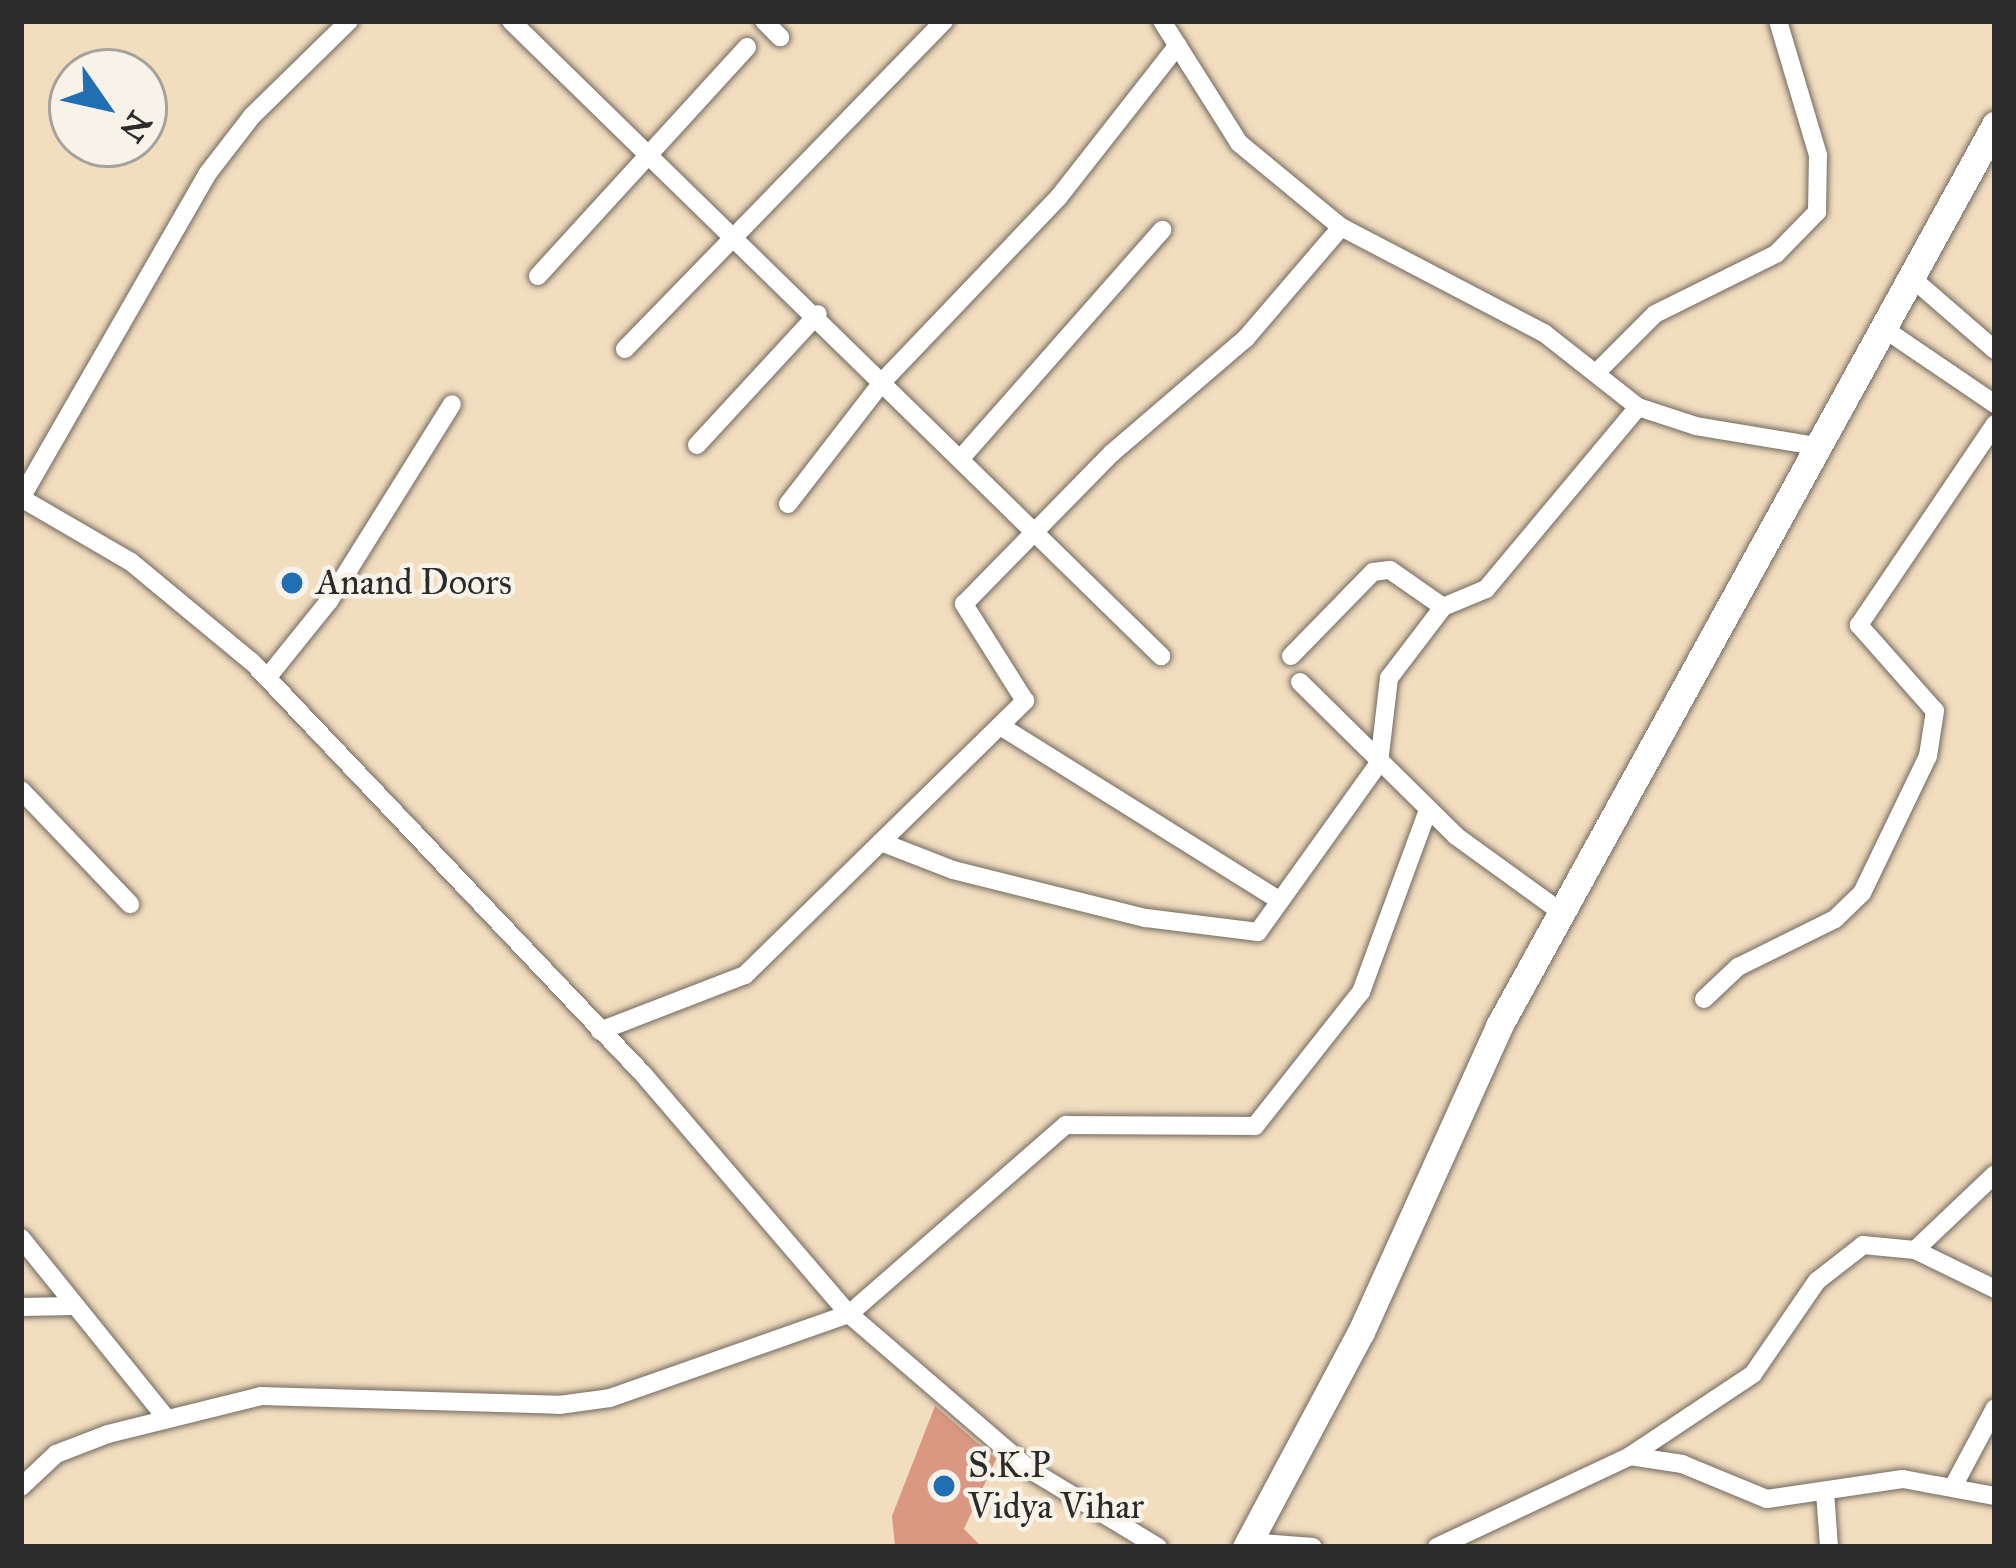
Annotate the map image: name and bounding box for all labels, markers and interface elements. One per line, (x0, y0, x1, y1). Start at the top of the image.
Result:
north arrow (48, 48, 168, 168)
text: N (111, 104, 160, 149)
place label: Anand Doors (316, 561, 512, 605)
marker: Anand Doors (279, 570, 305, 596)
place label: S.K.P Vidya Vihar (968, 1443, 1144, 1528)
marker: S.K.P Vidya Vihar (931, 1473, 957, 1499)

